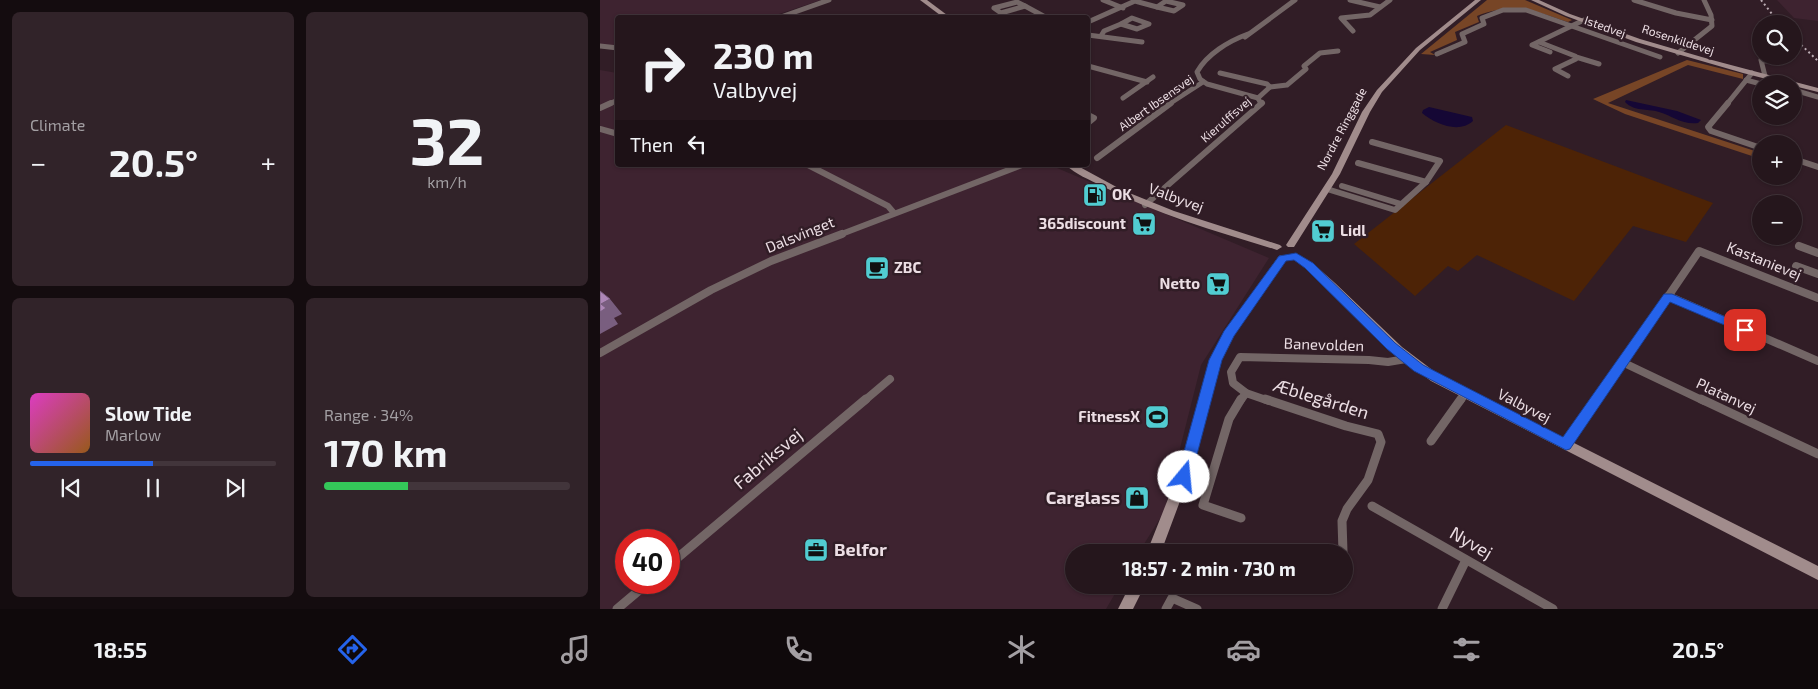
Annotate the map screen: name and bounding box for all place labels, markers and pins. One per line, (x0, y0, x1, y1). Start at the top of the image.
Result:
fuel station icon: OK (1082, 182, 1108, 208)
place label: OK (1112, 185, 1132, 203)
supermarket icon: 365discount (1131, 211, 1157, 237)
place label: 365discount (1039, 214, 1126, 232)
supermarket icon: Lidl (1310, 218, 1336, 244)
place label: Lidl (1340, 221, 1366, 239)
cafe icon: ZBC (864, 255, 890, 281)
place label: ZBC (894, 258, 921, 276)
supermarket icon: Netto (1205, 271, 1231, 297)
place label: Netto (1160, 274, 1200, 292)
pin (1724, 309, 1766, 351)
sports icon: FitnessX (1144, 404, 1170, 430)
place label: FitnessX (1078, 407, 1140, 425)
shop icon: Carglass (1124, 485, 1150, 511)
place label: Carglass (1046, 486, 1120, 508)
office icon: Belfor (803, 537, 829, 563)
place label: Belfor (834, 538, 887, 560)

